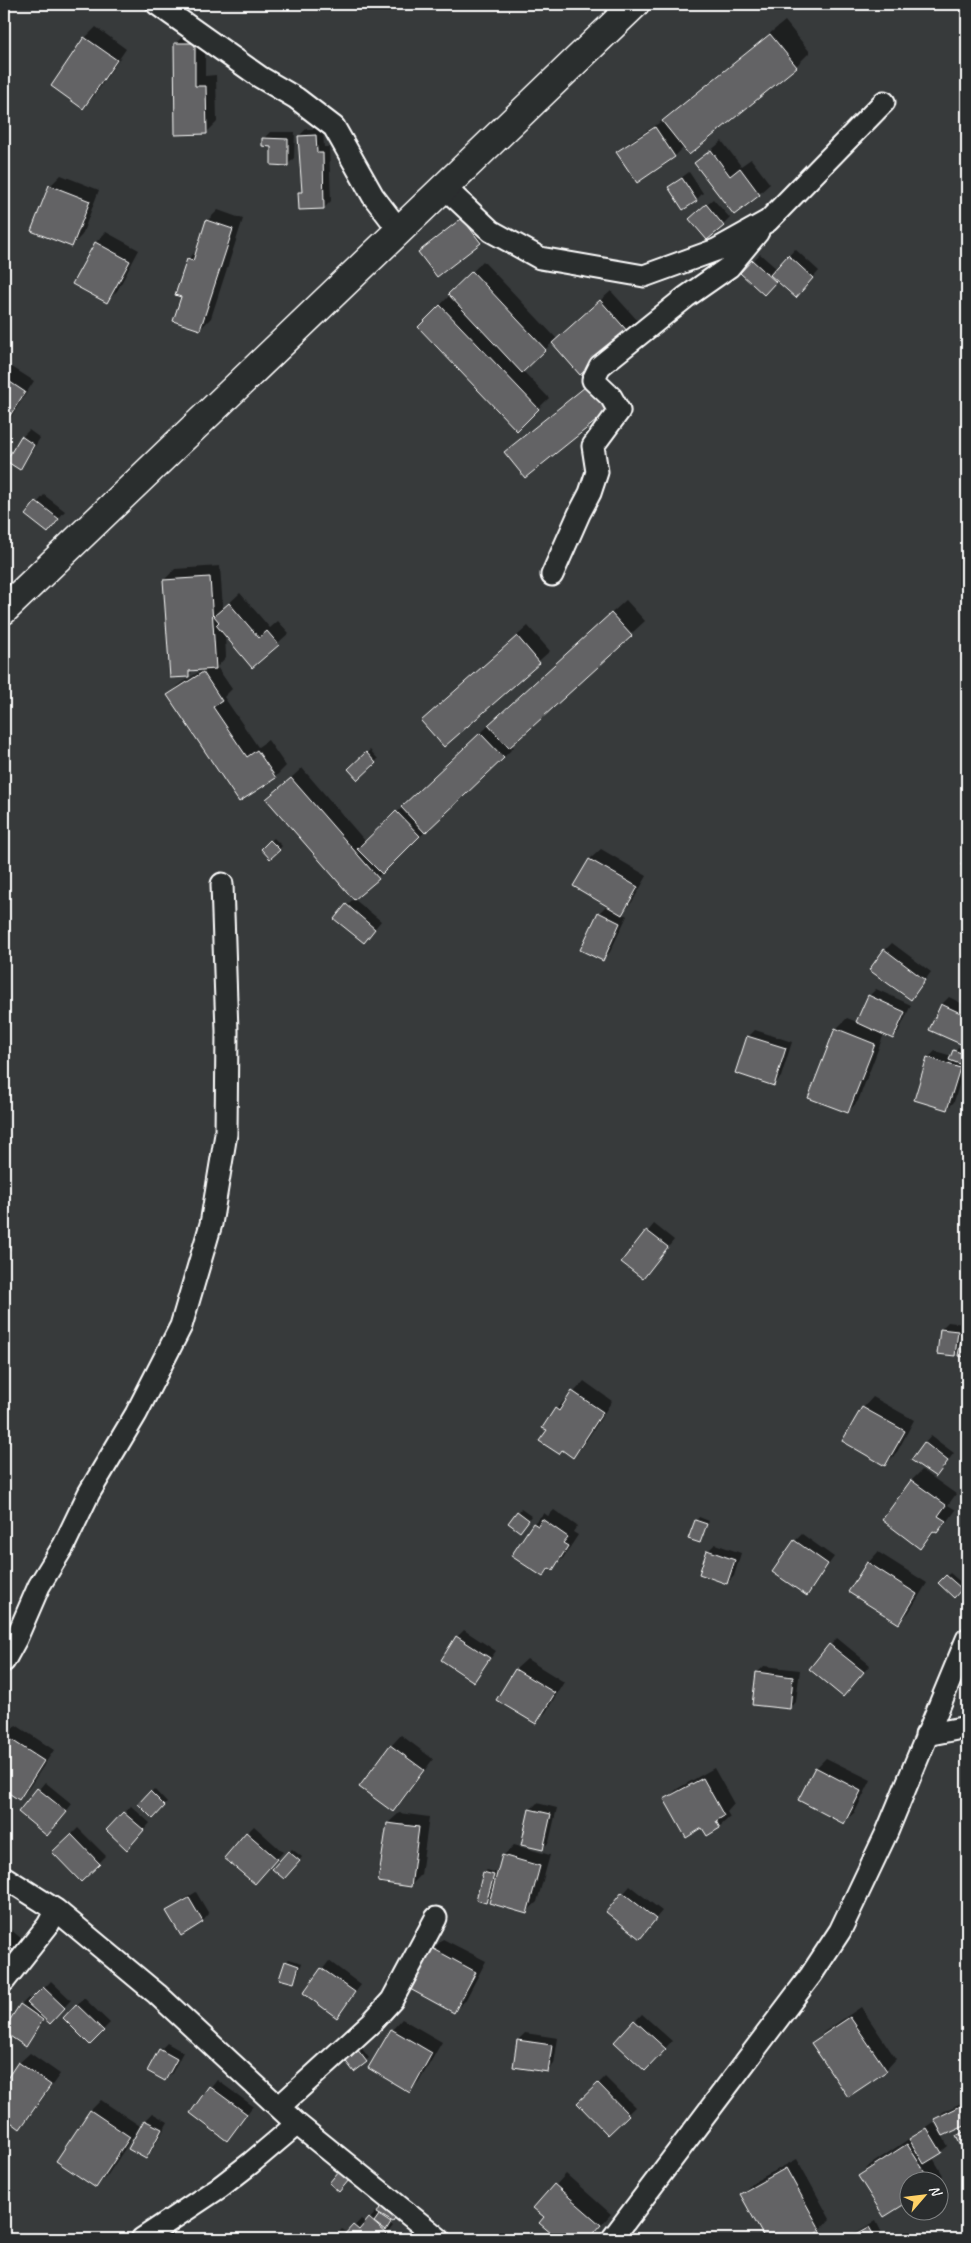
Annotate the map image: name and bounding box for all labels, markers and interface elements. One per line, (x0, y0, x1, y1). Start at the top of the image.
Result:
north arrow (898, 2170, 948, 2220)
text: N (925, 2182, 946, 2200)

